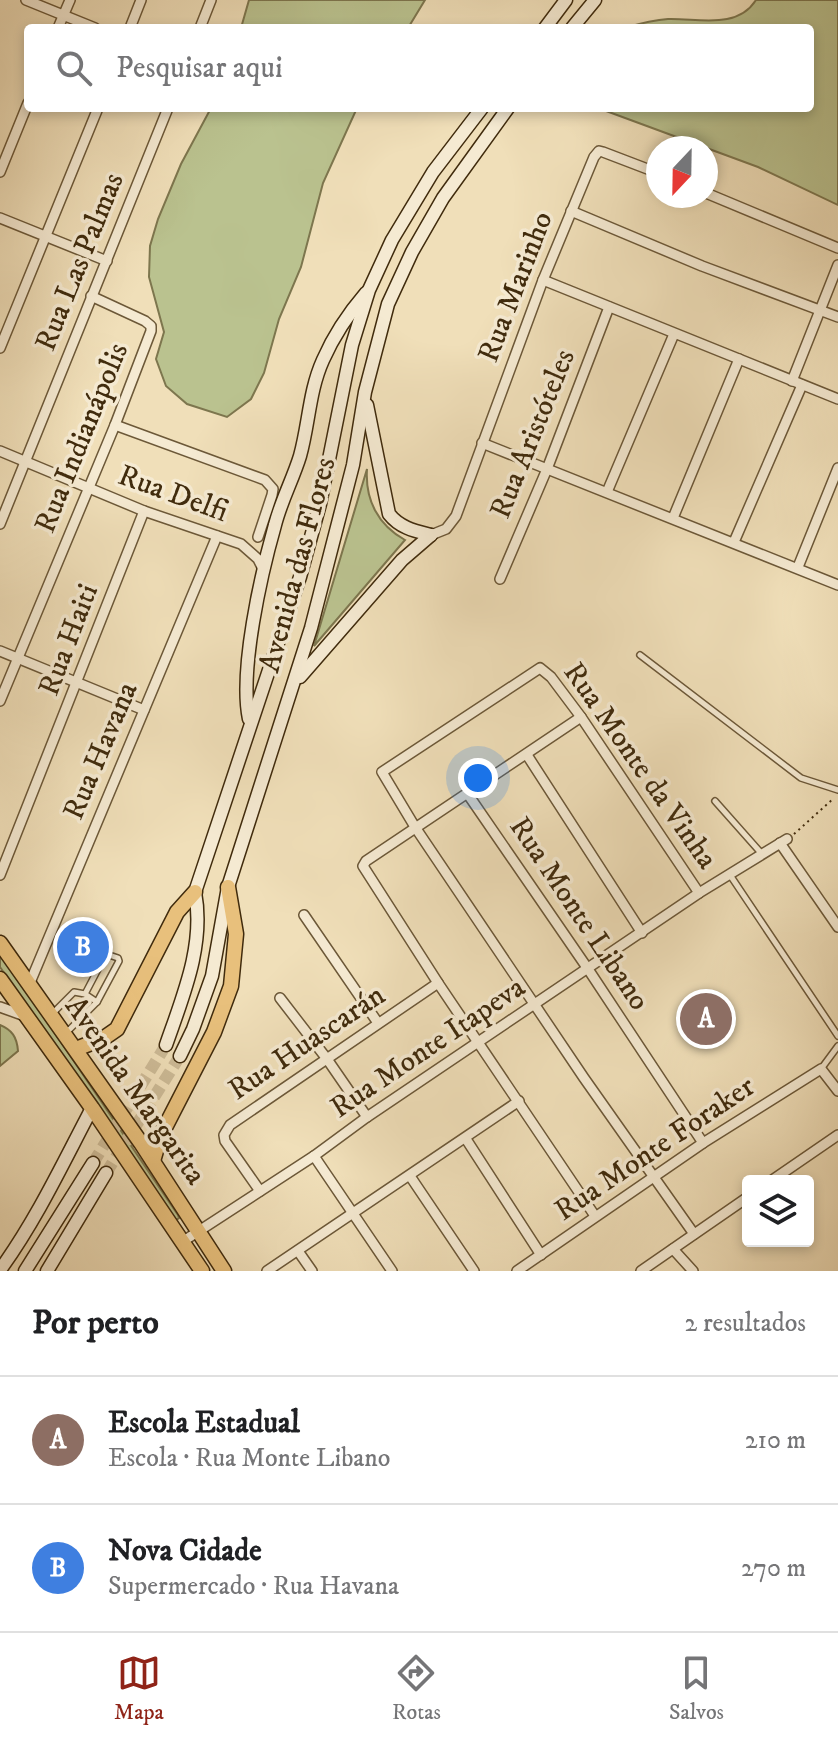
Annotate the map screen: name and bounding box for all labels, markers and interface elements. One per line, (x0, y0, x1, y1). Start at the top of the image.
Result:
search box (24, 24, 814, 112)
icon: search (52, 46, 96, 90)
text: Pesquisar aqui (116, 50, 283, 87)
north arrow (646, 136, 718, 208)
street label: Rua Las Palmas (27, 167, 133, 357)
street label: Rua Marinho (470, 206, 562, 368)
street label: Rua Indianápolis (27, 338, 137, 538)
street label: Rua Aristóteles (482, 344, 584, 524)
street label: Avenida das Flores (252, 453, 344, 677)
street label: Rua Delfi (113, 457, 233, 531)
street label: Rua Haiti (31, 579, 107, 701)
street label: Rua Monte da Vinha (555, 655, 725, 877)
street label: Rua Havana (55, 676, 147, 825)
your location (458, 758, 498, 798)
street label: Rua Monte Libano (501, 810, 657, 1018)
pin: B (57, 917, 109, 977)
street label: Rua Monte Itapeva (324, 969, 533, 1127)
street label: Rua Huascarán (222, 977, 393, 1109)
pin: A (680, 989, 732, 1049)
street label: Avenida Margarita (56, 990, 214, 1193)
street label: Rua Monte Foraker (548, 1068, 762, 1230)
map controls (742, 1175, 814, 1247)
button: layers (742, 1175, 814, 1247)
text: Por perto (32, 1302, 159, 1344)
text: 2 resultados (685, 1307, 806, 1340)
text: Escola Estadual (108, 1405, 300, 1442)
text: A (50, 1424, 66, 1457)
text: 210 m (745, 1424, 806, 1457)
text: Escola · Rua Monte Libano (108, 1442, 391, 1475)
text: Nova Cidade (108, 1533, 262, 1570)
text: B (50, 1552, 66, 1585)
text: 270 m (741, 1552, 806, 1585)
text: Supermercado · Rua Havana (108, 1570, 399, 1603)
tab: Mapa (114, 1651, 164, 1726)
tab: Rotas (392, 1651, 441, 1726)
tab: Salvos (669, 1651, 724, 1726)

